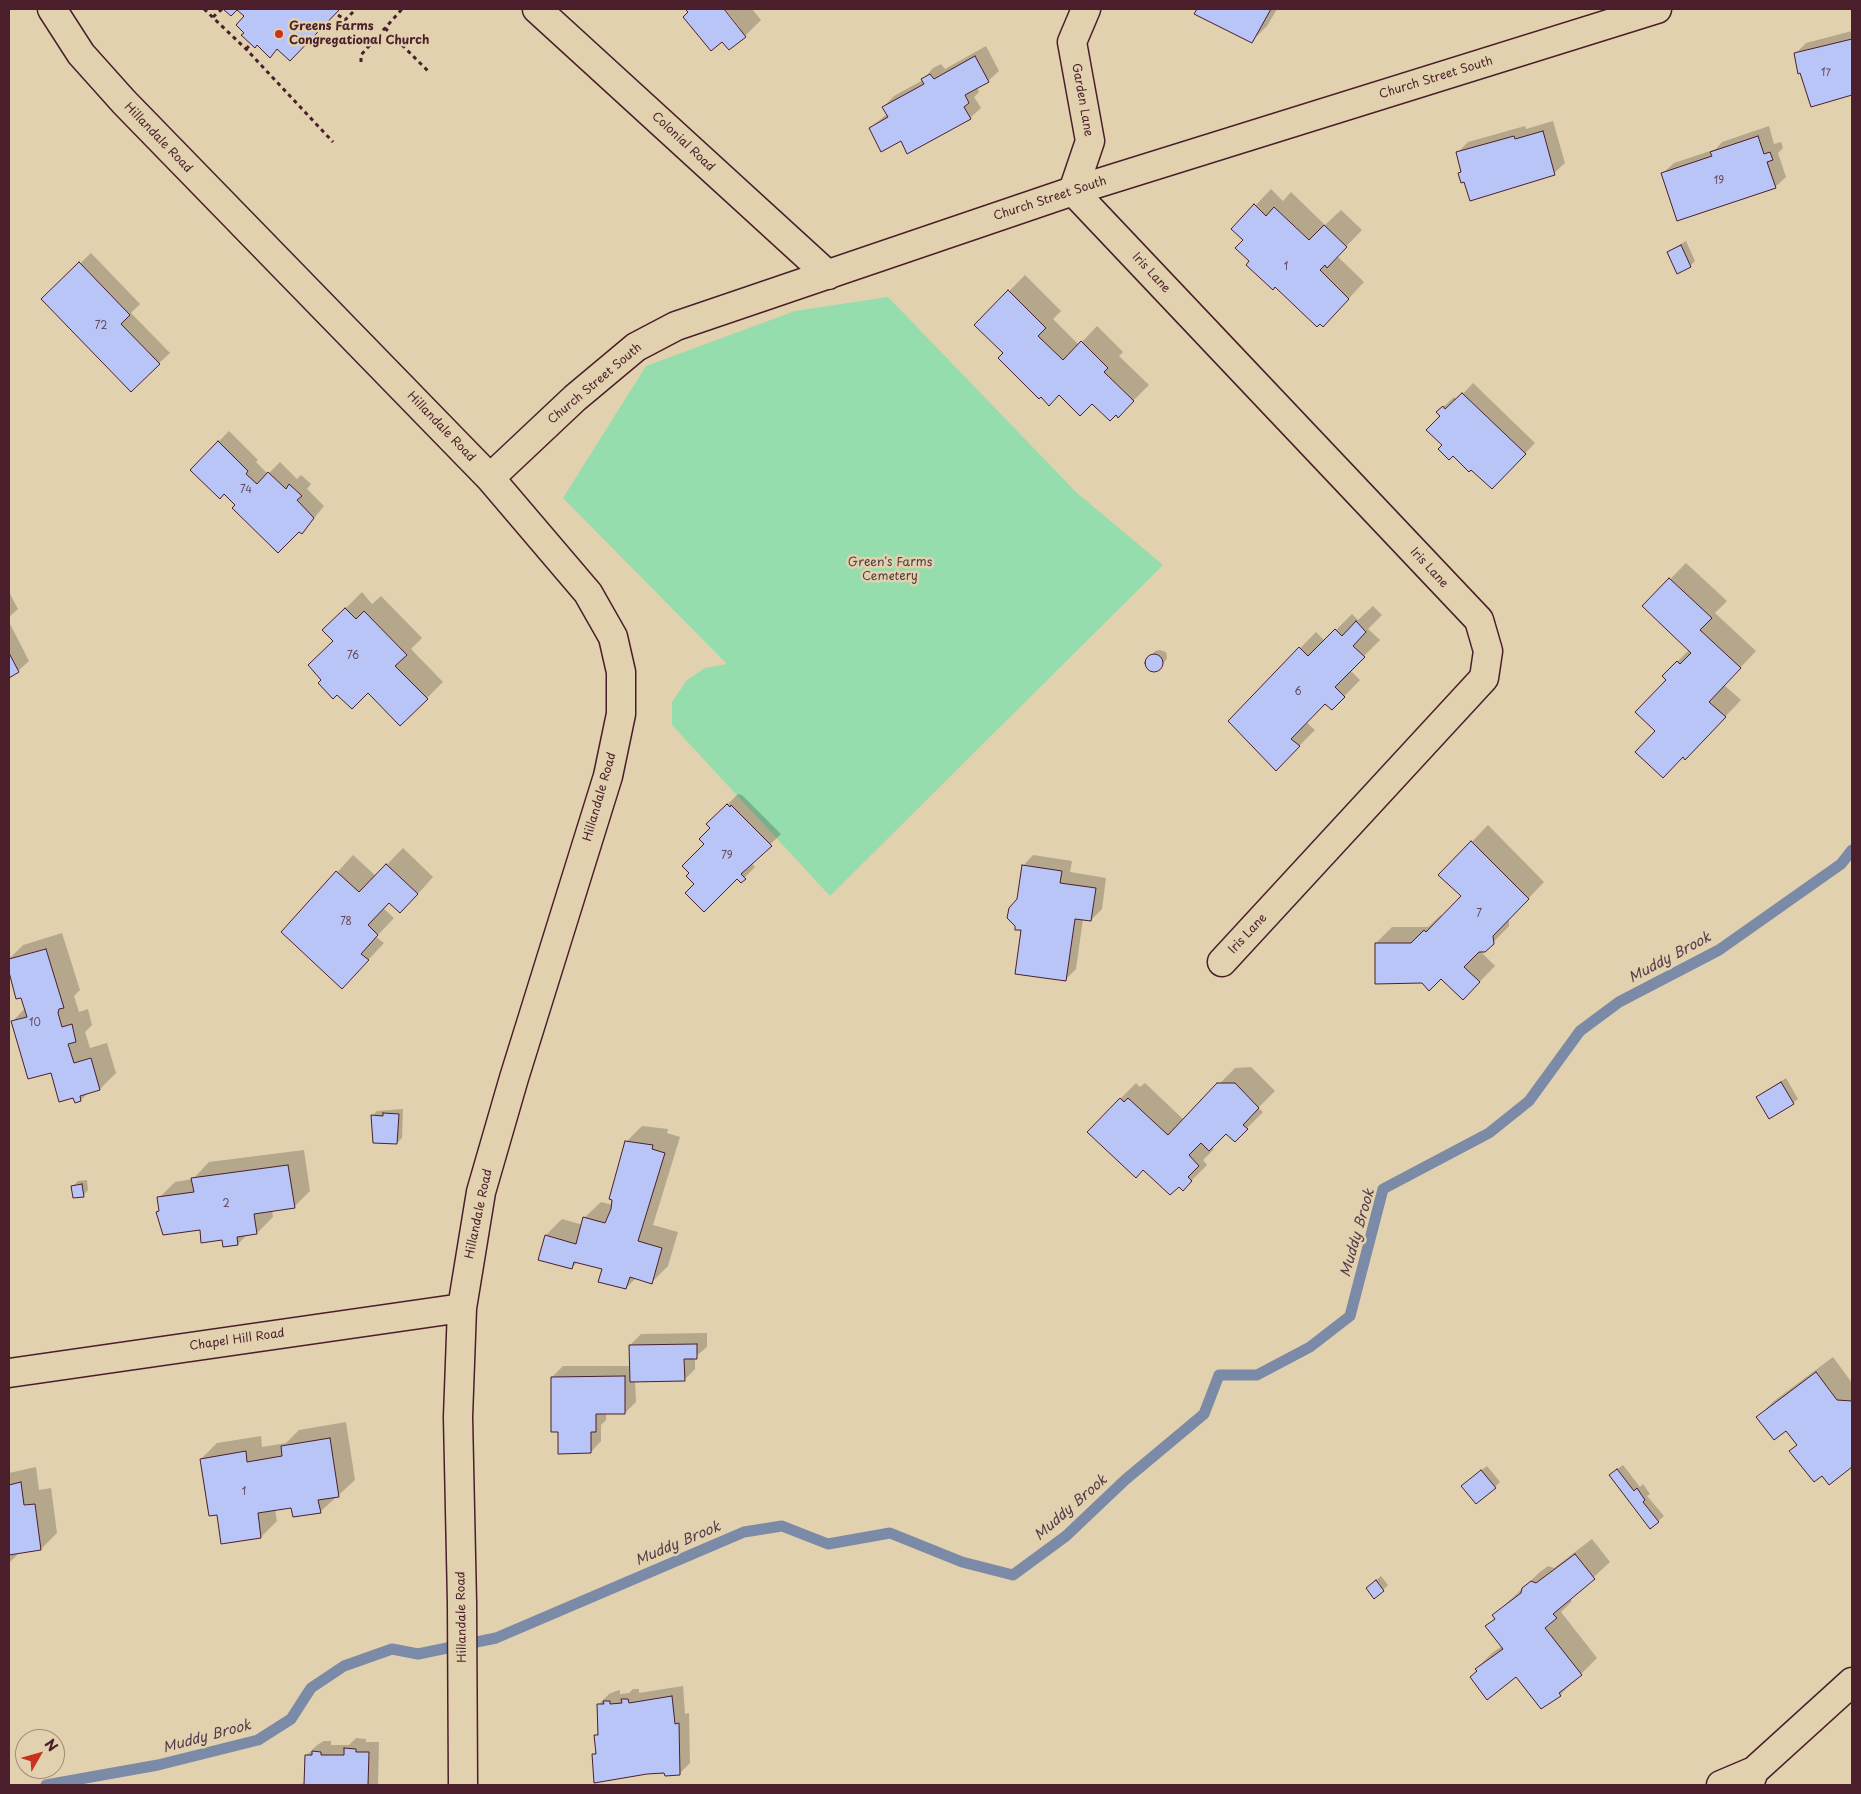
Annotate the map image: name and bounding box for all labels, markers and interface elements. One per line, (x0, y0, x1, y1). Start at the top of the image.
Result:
place label: Greens Farms Congregational Church (289, 20, 429, 48)
marker: Greens Farms Congregational Church (273, 28, 285, 40)
street label: Church Street South (1378, 54, 1494, 102)
street label: Garden Lane (1068, 62, 1096, 138)
house number: 17 (1821, 67, 1831, 79)
street label: Hillandale Road (121, 100, 195, 176)
street label: Colonial Road (649, 109, 717, 175)
street label: Church Street South (992, 174, 1108, 224)
house number: 19 (1714, 175, 1724, 187)
street label: Iris Lane (1129, 250, 1173, 296)
house number: 1 (1284, 261, 1288, 273)
house number: 72 (95, 320, 107, 332)
street label: Church Street South (545, 341, 645, 427)
street label: Hillandale Road (404, 389, 478, 465)
house number: 74 (240, 484, 252, 496)
street label: Iris Lane (1407, 545, 1451, 591)
park label: Green's Farms Cemetery (848, 556, 932, 584)
house number: 76 (347, 650, 359, 662)
house number: 6 (1294, 686, 1302, 698)
street label: Hillandale Road (580, 751, 620, 843)
house number: 79 (721, 850, 733, 862)
house number: 7 (1476, 908, 1482, 920)
street label: Iris Lane (1226, 911, 1270, 957)
house number: 78 (340, 916, 352, 928)
water label: Muddy Brook (1626, 929, 1714, 987)
house number: 10 (29, 1017, 41, 1029)
street label: Hillandale Road (462, 1168, 496, 1260)
water label: Muddy Brook (1337, 1187, 1379, 1279)
house number: 2 (222, 1198, 230, 1210)
street label: Chapel Hill Road (189, 1326, 285, 1354)
water label: Muddy Brook (1031, 1472, 1111, 1544)
house number: 1 (242, 1486, 246, 1498)
water label: Muddy Brook (633, 1519, 723, 1569)
street label: Hillandale Road (454, 1571, 470, 1663)
water label: Muddy Brook (161, 1717, 253, 1757)
north arrow (15, 1729, 65, 1779)
text: N (40, 1734, 63, 1756)

